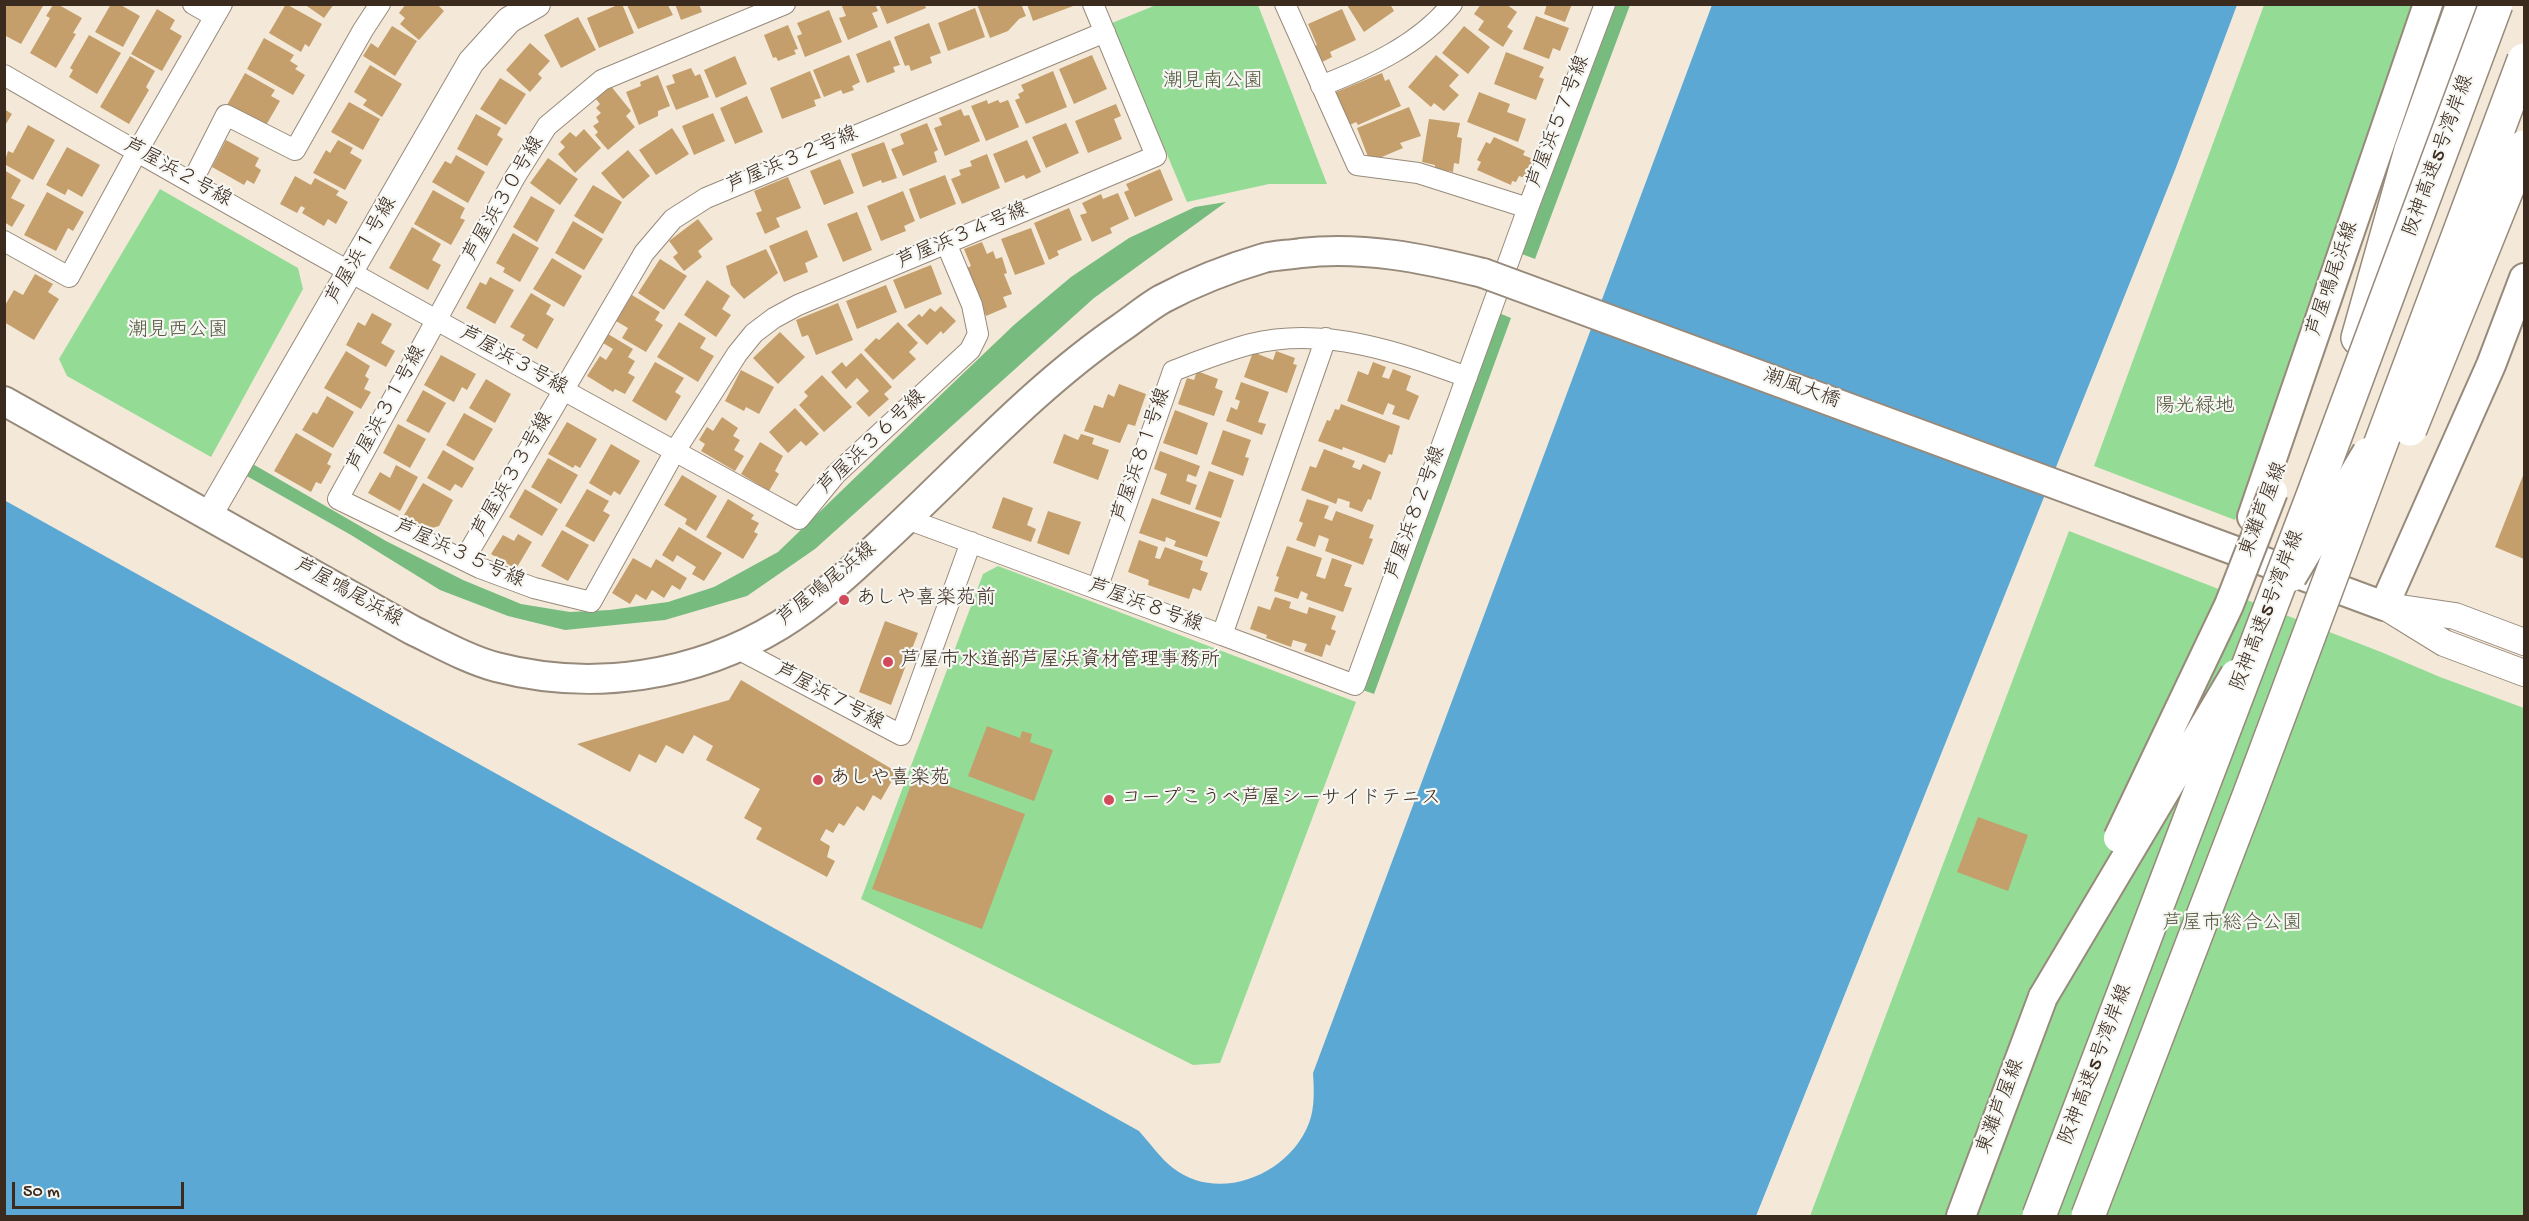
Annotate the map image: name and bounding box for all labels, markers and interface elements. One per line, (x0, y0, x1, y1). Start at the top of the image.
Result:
street label: 芦屋浜５７号線 (1524, 52, 1596, 192)
park label: 潮見南公園 (1163, 71, 1263, 95)
street label: 阪神高速5号湾岸線 (2400, 72, 2480, 240)
street label: 芦屋浜３２号線 (724, 123, 862, 199)
street label: 芦屋浜３０号線 (460, 132, 550, 266)
street label: 芦屋浜２号線 (119, 134, 235, 214)
street label: 芦屋浜１号線 (323, 193, 403, 309)
street label: 芦屋浜３４号線 (894, 199, 1032, 275)
street label: 芦屋鳴尾浜線 (2303, 218, 2365, 340)
park label: 潮見西公園 (128, 320, 228, 344)
street label: 芦屋浜３号線 (455, 322, 571, 402)
street label: 芦屋浜３１号線 (344, 342, 432, 476)
street label: 潮風大橋 (1759, 365, 1843, 415)
street label: 芦屋浜８１号線 (1109, 385, 1177, 525)
street label: 芦屋浜３６号線 (814, 386, 932, 500)
park label: 陽光緑地 (2155, 396, 2235, 420)
street label: 芦屋浜３３号線 (469, 408, 559, 542)
street label: 芦屋浜８２号線 (1382, 443, 1452, 583)
street label: 東灘芦屋線 (2236, 459, 2294, 561)
street label: 芦屋浜３５号線 (390, 516, 528, 594)
street label: 阪神高速5号湾岸線 (2227, 527, 2311, 695)
street label: 芦屋鳴尾浜線 (774, 538, 882, 632)
street label: 芦屋鳴尾浜線 (290, 554, 406, 634)
street label: 芦屋浜８号線 (1085, 575, 1205, 639)
place label: あしや喜楽苑前 (856, 588, 996, 612)
marker: あしや喜楽苑前 (837, 593, 851, 607)
place label: 芦屋市水道部芦屋浜資材管理事務所 (900, 650, 1220, 674)
marker: 芦屋市水道部芦屋浜資材管理事務所 (881, 655, 895, 669)
street label: 芦屋浜７号線 (770, 659, 888, 737)
place label: あしや喜楽苑 (830, 768, 950, 792)
marker: あしや喜楽苑 (811, 773, 825, 787)
place label: コープこうべ芦屋シーサイドテニス (1121, 788, 1441, 812)
marker: コープこうべ芦屋シーサイドテニス (1102, 793, 1116, 807)
park label: 芦屋市総合公園 (2162, 913, 2302, 937)
street label: 阪神高速5号湾岸線 (2055, 981, 2139, 1149)
street label: 東灘芦屋線 (1973, 1056, 2031, 1158)
scale bar (15, 1170, 188, 1208)
text: 50 m (23, 1182, 60, 1203)

